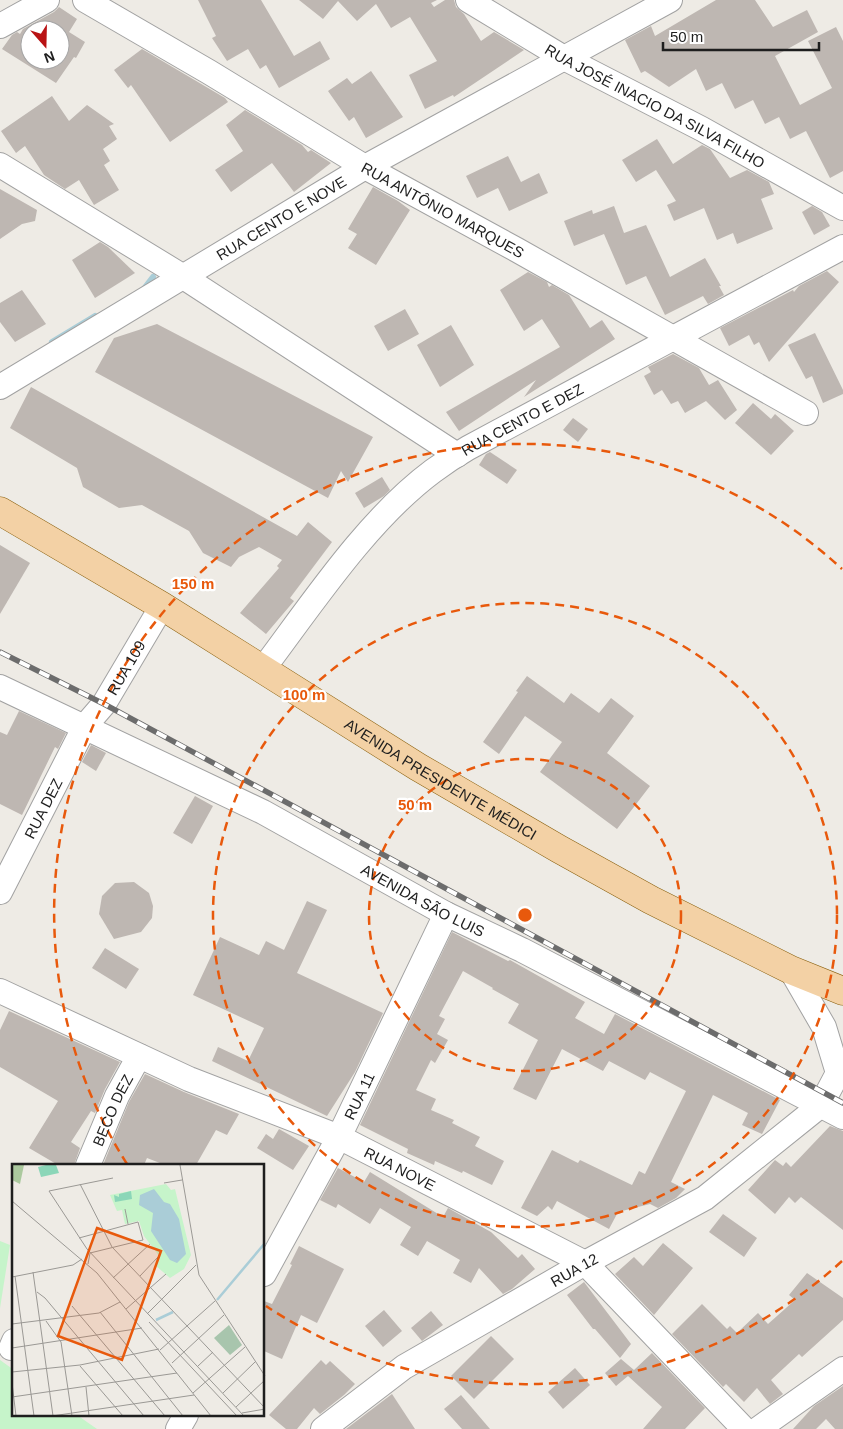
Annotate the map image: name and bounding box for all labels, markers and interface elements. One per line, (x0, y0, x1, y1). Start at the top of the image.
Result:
north arrow (20, 20, 70, 70)
scale bar (663, 20, 819, 52)
text: 50 m (670, 28, 703, 45)
street label: RUA JOSÉ INACIO DA SILVA FILHO (542, 40, 768, 171)
text: N (42, 48, 57, 66)
street label: RUA ANTÔNIO MARQUES (359, 158, 527, 261)
street label: RUA CENTO E NOVE (213, 172, 349, 263)
street label: RUA CENTO E DEZ (458, 380, 586, 459)
text: 150 m (172, 575, 214, 592)
street label: RUA 109 (103, 637, 148, 698)
text: 100 m (283, 686, 325, 703)
street label: AVENIDA PRESIDENTE MÉDICI (342, 715, 540, 843)
street label: RUA DEZ (20, 775, 65, 841)
text: 50 m (398, 796, 432, 813)
street label: AVENIDA SÃO LUIS (359, 860, 488, 940)
centre of rings (516, 906, 534, 924)
street label: RUA 11 (340, 1069, 377, 1122)
street label: BECO DEZ (89, 1071, 136, 1148)
street label: RUA NOVE (362, 1143, 439, 1194)
inset map (12, 1164, 265, 1416)
street label: RUA 12 (547, 1249, 601, 1290)

